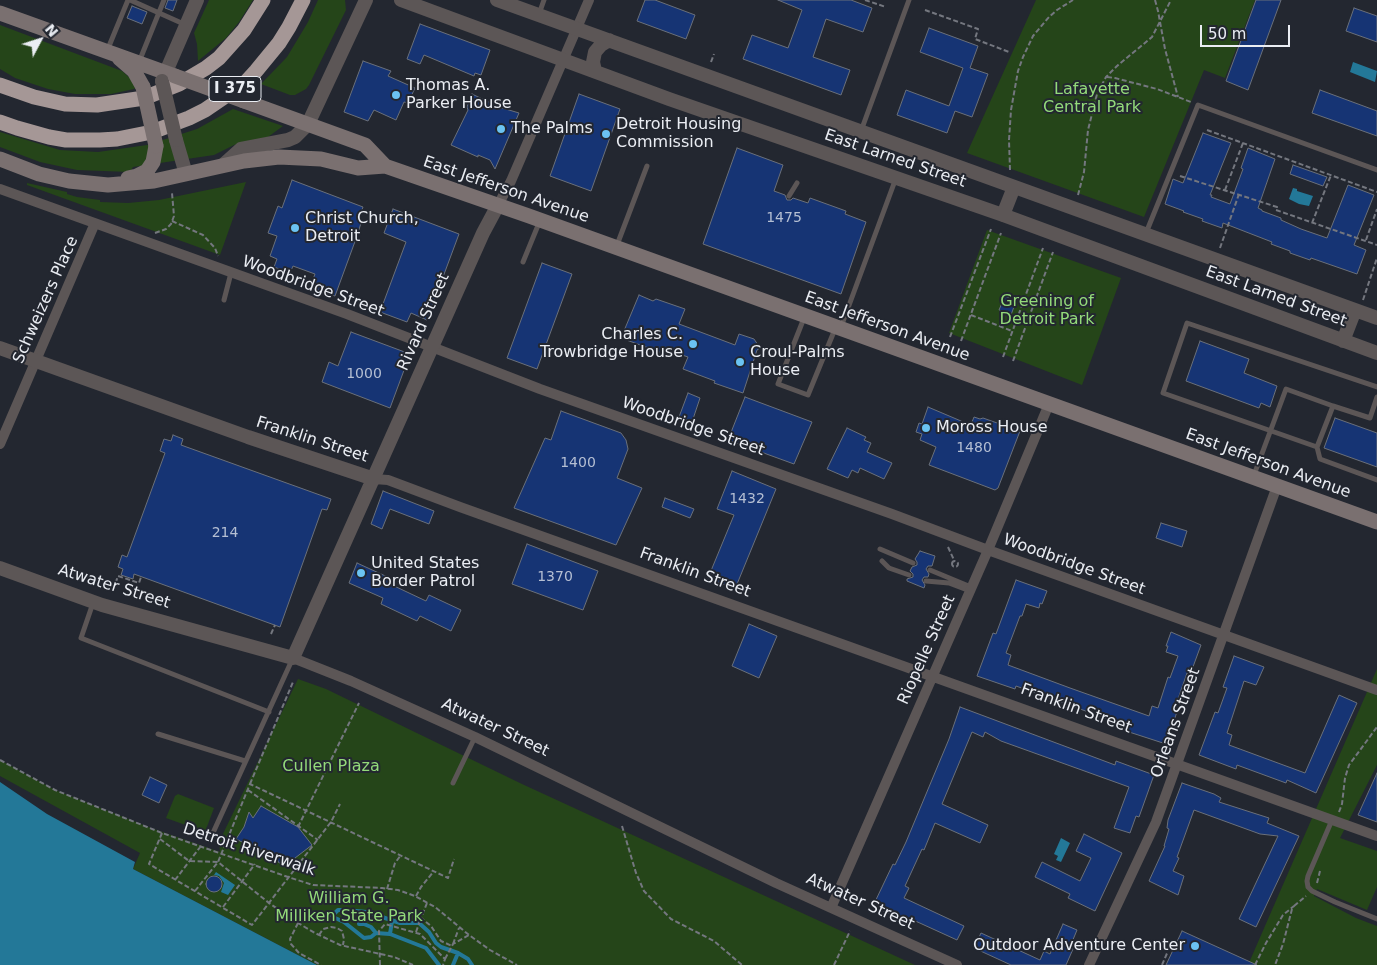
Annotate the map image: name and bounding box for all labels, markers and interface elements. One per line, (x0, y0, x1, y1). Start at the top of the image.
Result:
north arrow (15, 15, 65, 65)
scale bar (1202, 15, 1292, 47)
text: N (42, 21, 61, 40)
text: 50 m (1208, 25, 1246, 43)
road number: I 375 (209, 76, 261, 102)
place label: Thomas A. Parker House (406, 76, 512, 114)
park label: Lafayette Central Park (1043, 80, 1141, 118)
marker: Thomas A. Parker House (390, 89, 402, 101)
place label: Detroit Housing Commission (616, 115, 741, 153)
place label: The Palms (511, 119, 593, 139)
marker: The Palms (495, 123, 507, 135)
street label: East Larned Street (822, 126, 968, 192)
marker: Detroit Housing Commission (600, 128, 612, 140)
street label: East Jefferson Avenue (420, 153, 592, 227)
place label: Christ Church, Detroit (305, 209, 419, 247)
house number: 1475 (766, 210, 802, 226)
marker: Christ Church, Detroit (289, 222, 301, 234)
street label: Schweizers Place (9, 233, 83, 367)
street label: Woodbridge Street (239, 252, 387, 322)
street label: East Larned Street (1203, 263, 1349, 331)
street label: Rivard Street (394, 270, 454, 374)
street label: East Jefferson Avenue (802, 288, 972, 366)
park label: Greening of Detroit Park (1000, 292, 1094, 330)
place label: Charles C. Trowbridge House (540, 325, 683, 363)
marker: Charles C. Trowbridge House (687, 338, 699, 350)
place label: Croul-Palms House (750, 343, 845, 381)
marker: Croul-Palms House (734, 356, 746, 368)
house number: 1000 (346, 366, 382, 382)
street label: Woodbridge Street (619, 394, 767, 460)
street label: Franklin Street (254, 413, 370, 467)
place label: Moross House (936, 418, 1048, 438)
marker: Moross House (920, 422, 932, 434)
street label: East Jefferson Avenue (1183, 425, 1353, 503)
house number: 1480 (956, 440, 992, 456)
house number: 1400 (560, 455, 596, 471)
house number: 1432 (729, 491, 765, 507)
house number: 214 (212, 525, 238, 541)
street label: Woodbridge Street (1000, 530, 1148, 600)
street label: Franklin Street (637, 544, 753, 602)
place label: United States Border Patrol (371, 554, 479, 592)
street label: Atwater Street (56, 561, 172, 613)
marker: United States Border Patrol (355, 567, 367, 579)
house number: 1370 (537, 569, 573, 585)
street label: Riopelle Street (894, 592, 960, 708)
street label: Orleans Street (1147, 665, 1205, 781)
street label: Franklin Street (1018, 680, 1134, 738)
street label: Atwater Street (438, 695, 552, 761)
park label: Cullen Plaza (282, 757, 380, 777)
street label: Detroit Riverwalk (180, 819, 318, 881)
street label: Atwater Street (803, 870, 917, 934)
park label: William G. Milliken State Park (275, 889, 423, 927)
place label: Outdoor Adventure Center (973, 936, 1185, 956)
marker: Outdoor Adventure Center (1189, 940, 1201, 952)

